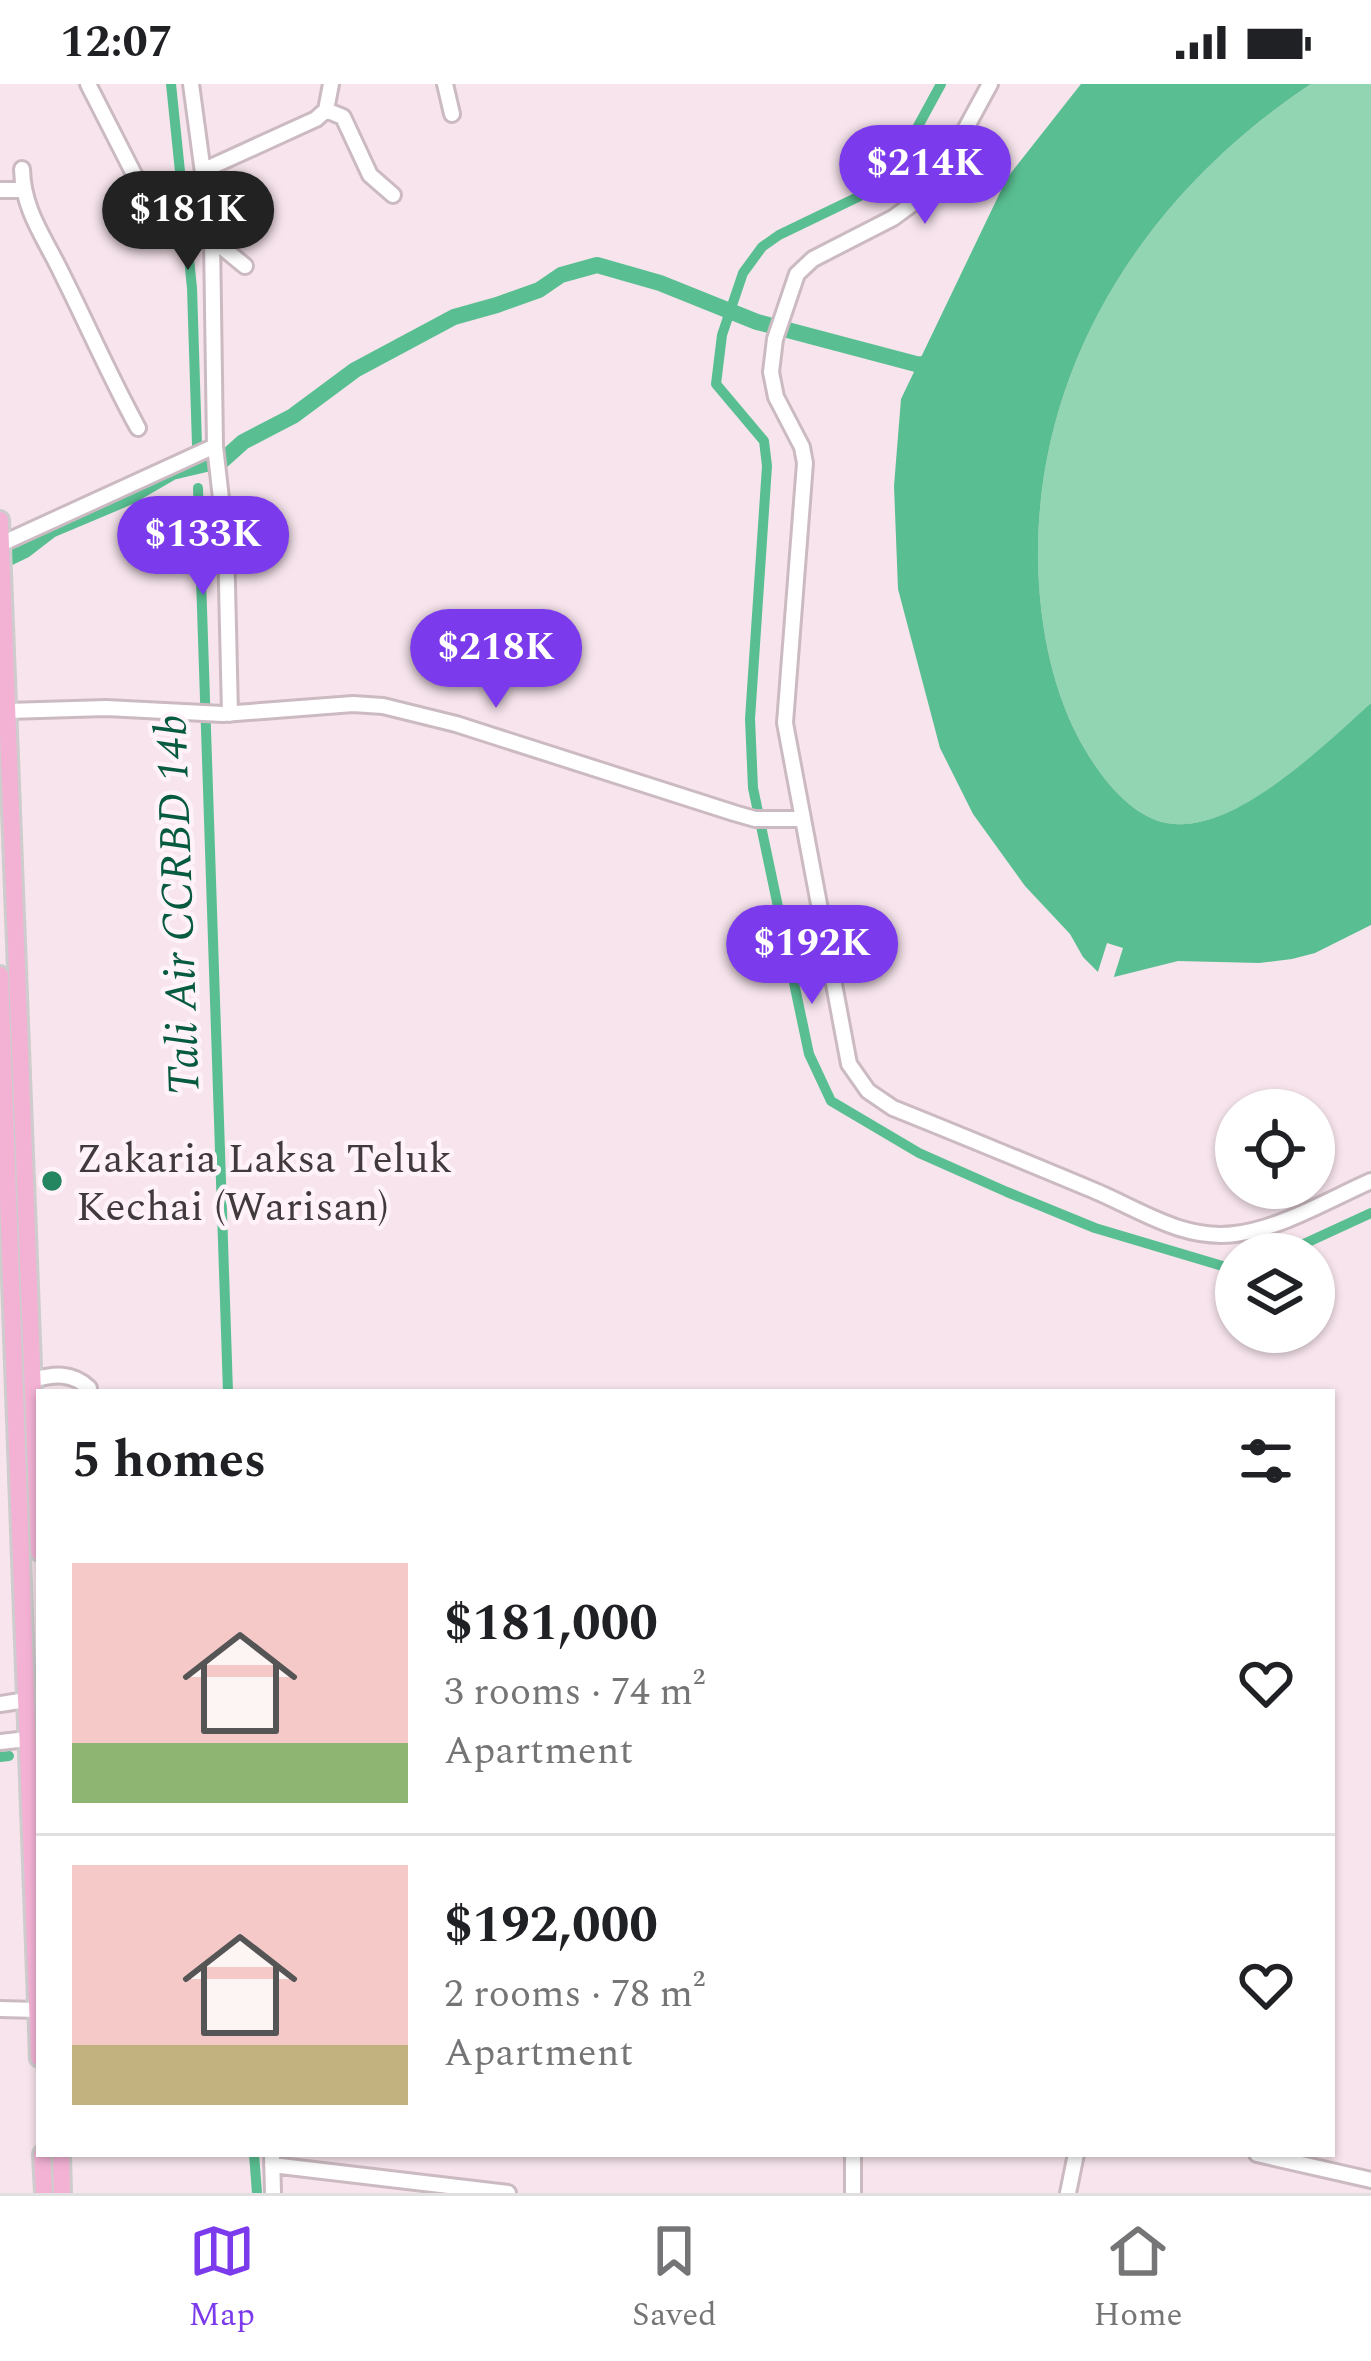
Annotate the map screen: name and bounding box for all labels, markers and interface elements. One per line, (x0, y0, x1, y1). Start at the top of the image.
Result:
text: 12:07 (60, 8, 173, 77)
pin: $214K (841, 125, 1009, 227)
text: $214K (866, 134, 984, 193)
pin: $181K (104, 171, 272, 273)
text: $181K (129, 180, 247, 239)
pin: $133K (119, 496, 287, 598)
text: $133K (144, 505, 262, 564)
pin: $218K (412, 609, 580, 711)
text: $218K (437, 618, 555, 677)
water label: Tali Air CCRBD 14b (137, 713, 220, 1097)
pin: $192K (728, 905, 896, 1007)
text: $192K (753, 914, 871, 973)
map controls (1215, 1089, 1335, 1353)
button: locate (1215, 1089, 1335, 1209)
place label: Zakaria Laksa Teluk Kechai (Warisan) (76, 1128, 452, 1239)
marker: Zakaria Laksa Teluk Kechai (Warisan) (39, 1168, 65, 1194)
button: layers (1215, 1233, 1335, 1353)
text: 5 homes (72, 1422, 266, 1500)
icon: filters (1233, 1428, 1299, 1494)
text: $181,000 (444, 1585, 658, 1663)
icon: home (168, 1611, 312, 1755)
icon: heart (1233, 1650, 1299, 1716)
text: 3 rooms · 74 m² (444, 1663, 705, 1722)
text: Apartment (444, 1722, 633, 1781)
text: $192,000 (444, 1887, 658, 1965)
icon: home (168, 1913, 312, 2057)
icon: heart (1233, 1952, 1299, 2018)
text: 2 rooms · 78 m² (444, 1965, 705, 2024)
text: Apartment (444, 2024, 633, 2083)
tab: Map (189, 2218, 255, 2340)
tab: Saved (632, 2218, 717, 2340)
tab: Home (1094, 2218, 1183, 2340)

